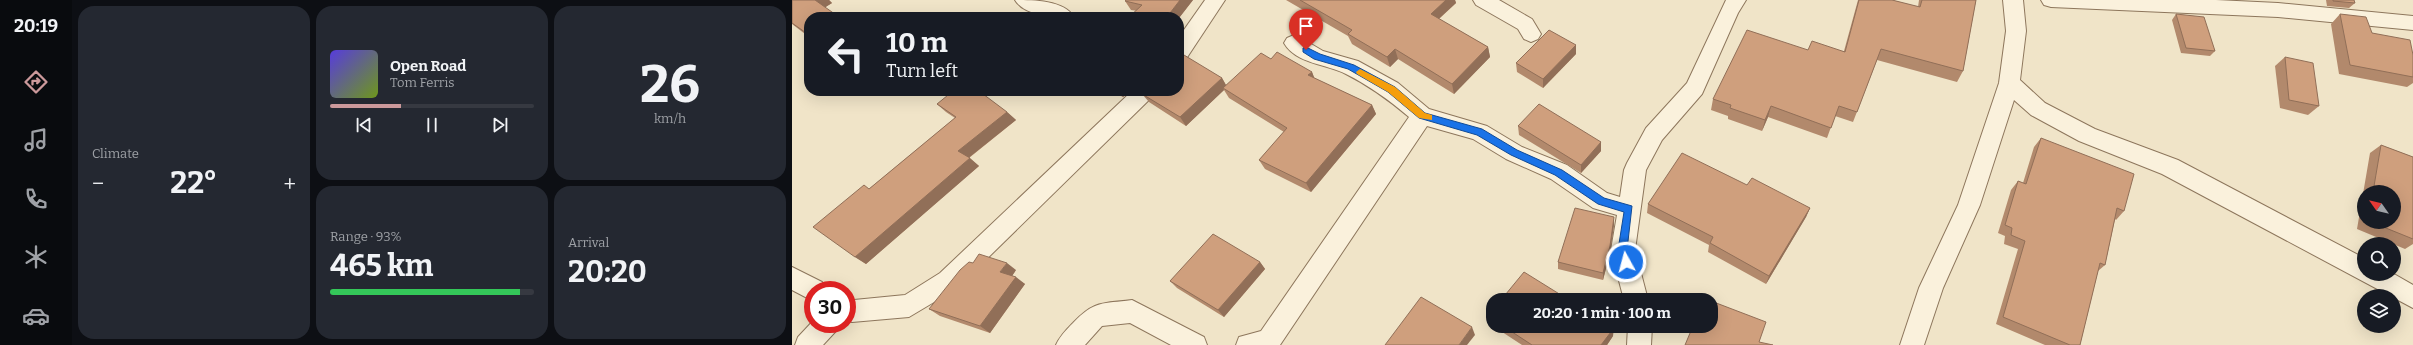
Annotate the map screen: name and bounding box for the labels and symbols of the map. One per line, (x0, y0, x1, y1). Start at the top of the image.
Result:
pin (1289, 9, 1323, 50)
north arrow (2357, 185, 2401, 229)
position arrow (1605, 241, 1647, 283)
speed limit sign: 30 (804, 281, 856, 333)

